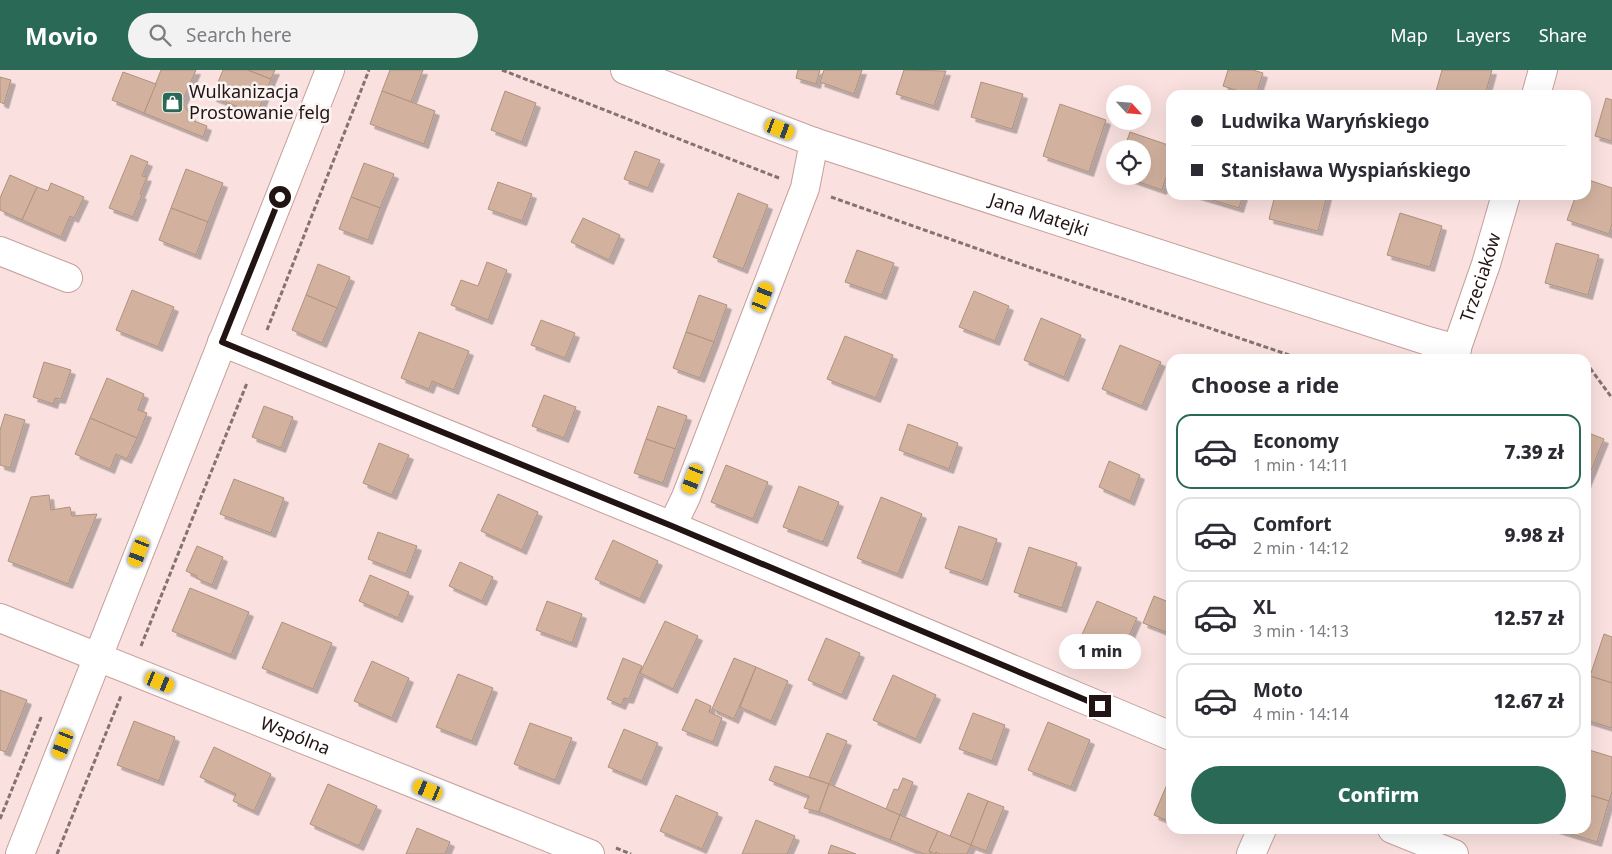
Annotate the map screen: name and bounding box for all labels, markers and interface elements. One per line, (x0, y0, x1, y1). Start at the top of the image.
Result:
search box (128, 13, 478, 58)
text: Movio (25, 19, 98, 52)
icon: search (146, 21, 174, 49)
text: Search here (186, 22, 292, 48)
text: Map (1390, 23, 1428, 47)
text: Layers (1456, 23, 1511, 47)
text: Share (1539, 23, 1587, 47)
place label: Wulkanizacja Prostowanie felg (189, 79, 330, 124)
north arrow (1106, 85, 1151, 130)
map controls (1106, 85, 1151, 185)
shop icon: Wulkanizacja Prostowanie felg (161, 90, 185, 114)
text: Ludwika Waryńskiego (1221, 108, 1429, 134)
car (763, 117, 796, 141)
button: locate (1106, 140, 1151, 185)
text: Stanisława Wyspiańskiego (1221, 157, 1471, 183)
route start (269, 186, 291, 208)
street label: Jana Matejki (985, 186, 1092, 241)
street label: Trzeciaków (1454, 230, 1505, 325)
car (750, 280, 775, 314)
text: Choose a ride (1191, 369, 1339, 399)
text: Economy (1253, 428, 1339, 454)
icon: car (1193, 429, 1238, 474)
text: 7.39 zł (1504, 439, 1564, 465)
text: 1 min · 14:11 (1253, 454, 1349, 476)
car (680, 462, 705, 496)
text: Comfort (1253, 511, 1332, 537)
icon: car (1193, 512, 1238, 557)
text: 9.98 zł (1504, 522, 1564, 548)
car (126, 535, 151, 569)
text: 2 min · 14:12 (1253, 537, 1349, 559)
text: XL (1253, 594, 1276, 620)
icon: car (1193, 595, 1238, 640)
text: 12.57 zł (1493, 605, 1564, 631)
text: 3 min · 14:13 (1253, 620, 1349, 642)
callout: 1 min (1059, 634, 1141, 668)
text: 1 min (1078, 640, 1122, 662)
car (143, 669, 176, 695)
text: Moto (1253, 677, 1303, 703)
icon: car (1193, 678, 1238, 723)
text: 12.67 zł (1493, 688, 1564, 714)
route end (1089, 695, 1111, 717)
text: 4 min · 14:14 (1253, 703, 1349, 725)
street label: Wspólna (257, 710, 334, 760)
car (50, 727, 75, 761)
button: Confirm (1191, 766, 1566, 824)
car (411, 777, 444, 803)

